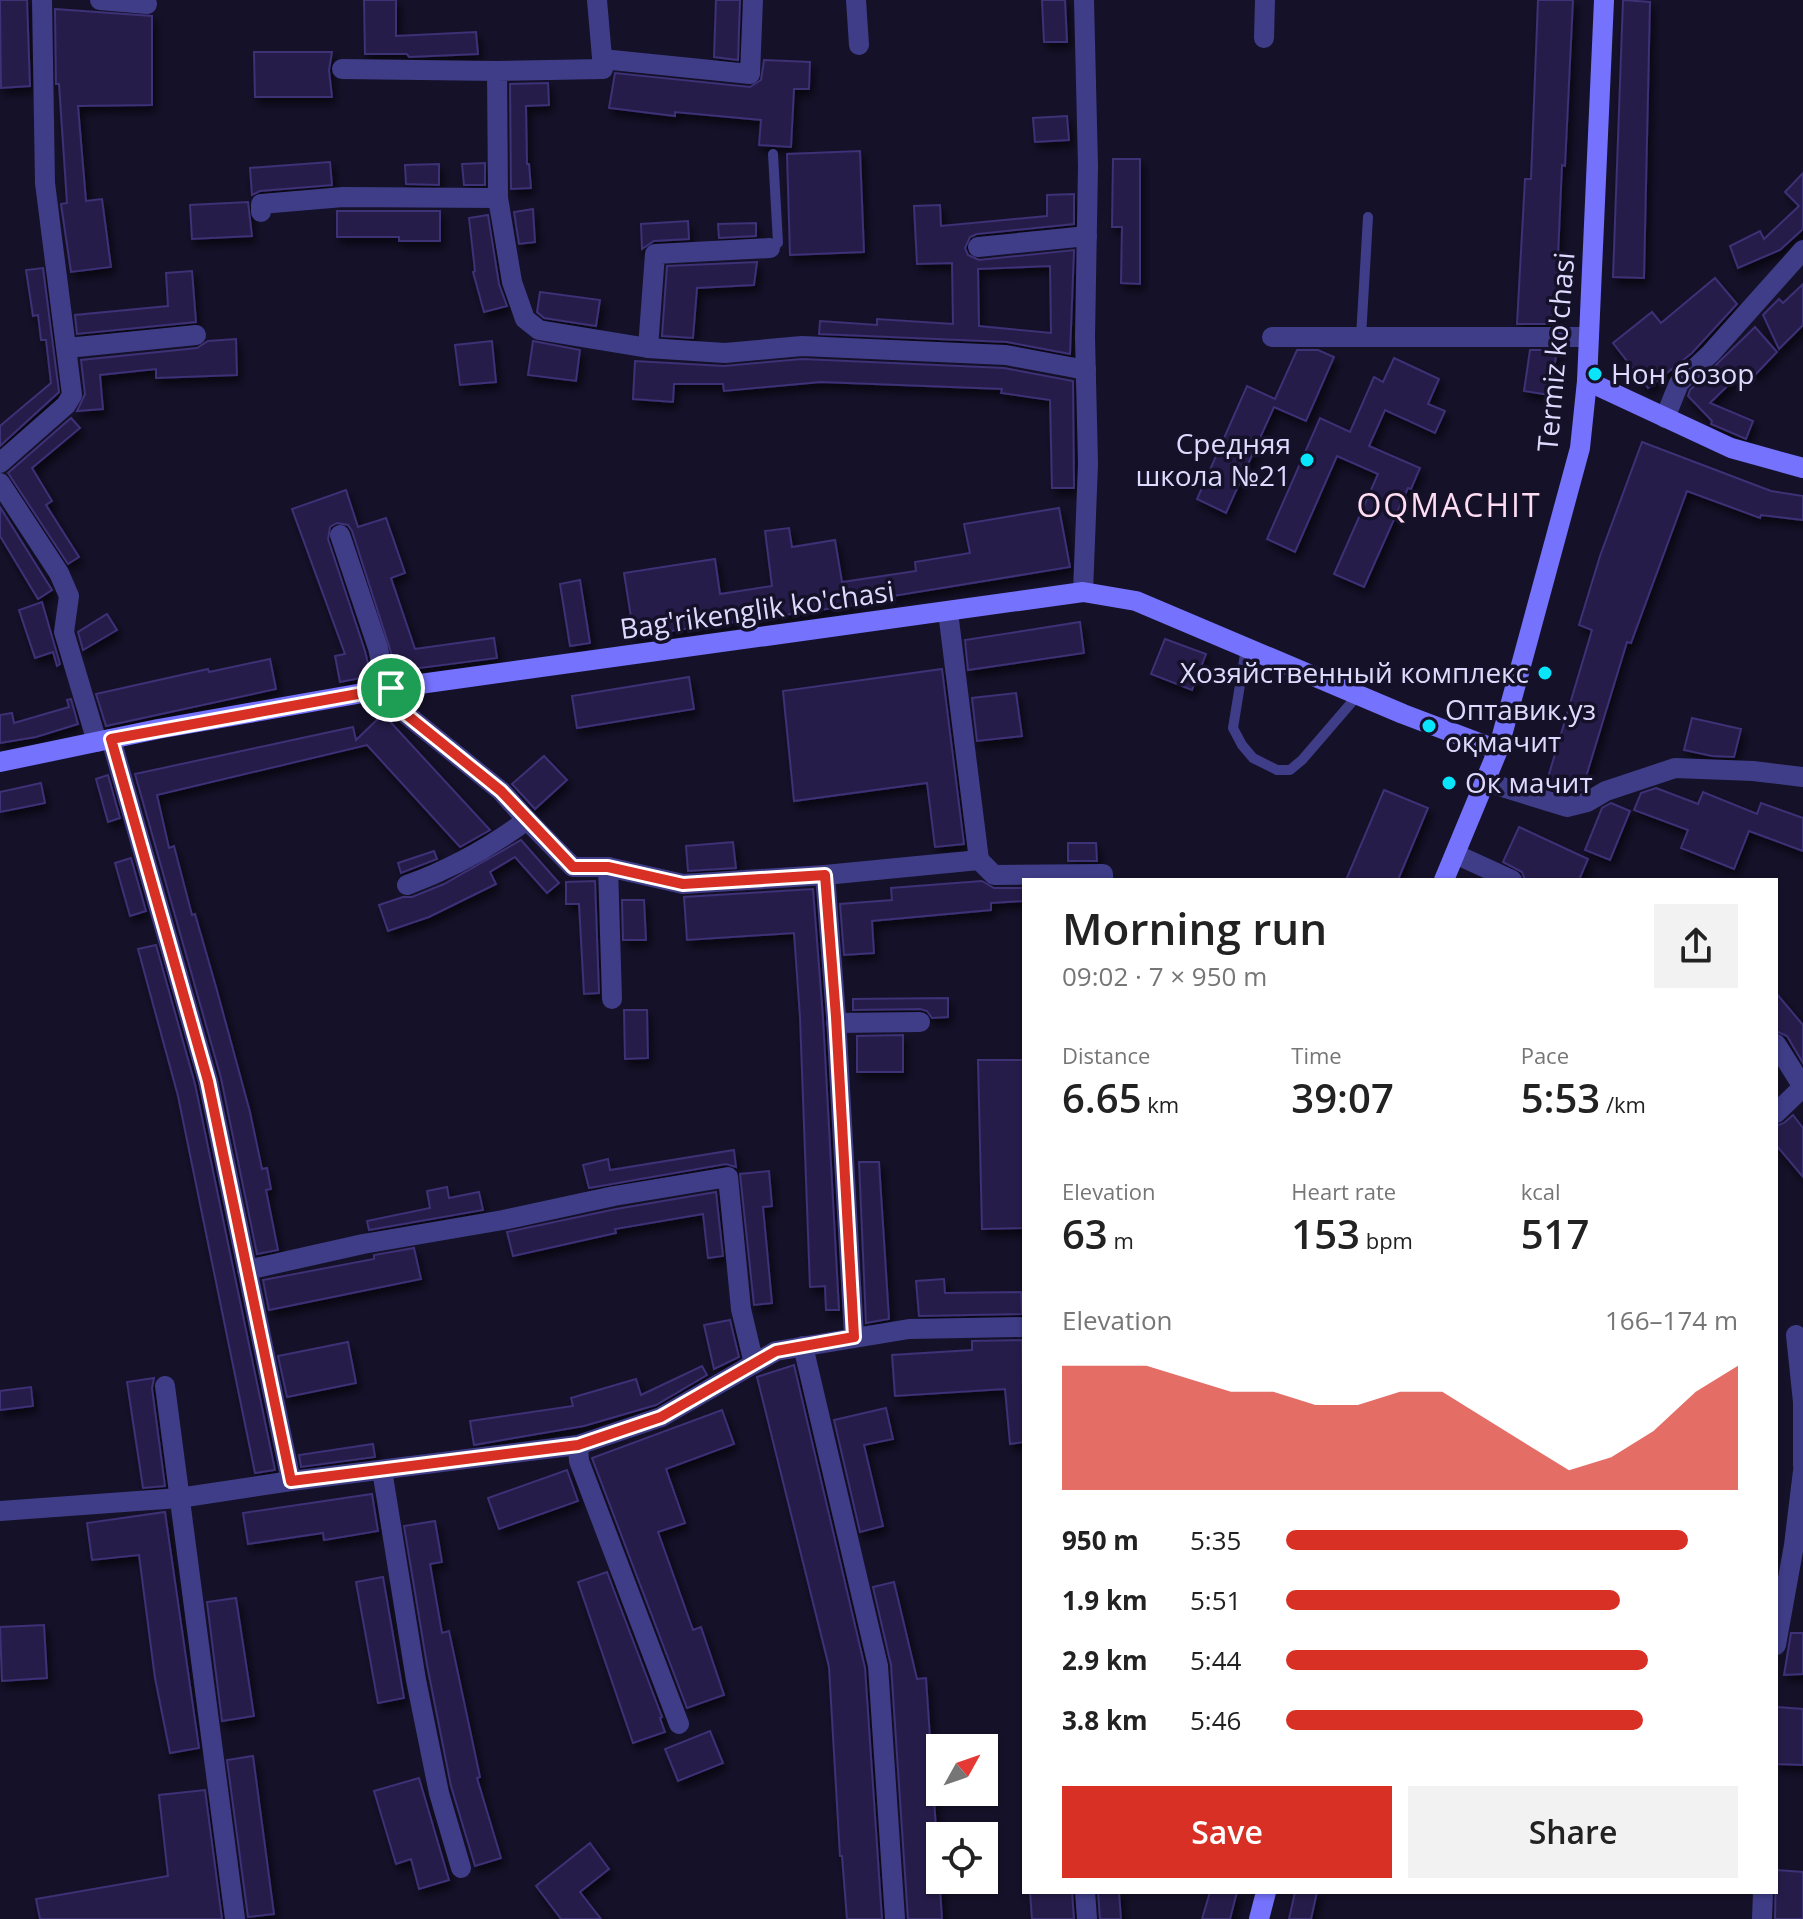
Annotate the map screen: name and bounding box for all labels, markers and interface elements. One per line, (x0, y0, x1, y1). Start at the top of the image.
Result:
street label: Termiz ko'chasi (1527, 251, 1583, 453)
place label: Нон бозор (1611, 354, 1755, 392)
marker: Нон бозор (1586, 365, 1604, 383)
place label: Средняя школа №21 (1135, 424, 1291, 494)
marker: Средняя школа №21 (1298, 451, 1316, 469)
district label: OQMACHIT (1356, 483, 1542, 526)
street label: Bag'rikenglik ko'chasi (617, 571, 897, 647)
place label: Хозяйственный комплекс (1180, 653, 1529, 691)
pin (357, 654, 425, 722)
marker: Хозяйственный комплекс (1536, 664, 1554, 682)
icon: arrive (369, 666, 413, 710)
place label: Оптавик.уз оқмачит (1445, 690, 1596, 760)
marker: Оптавик.уз оқмачит (1420, 717, 1438, 735)
place label: Ок мачит (1465, 763, 1593, 801)
marker: Ок мачит (1440, 774, 1458, 792)
text: Morning run (1062, 898, 1327, 958)
button: share (1654, 904, 1738, 988)
text: 09:02 · 7 × 950 m (1062, 958, 1267, 994)
text: Distance (1062, 1040, 1150, 1070)
text: Time (1291, 1040, 1342, 1070)
text: Pace (1521, 1040, 1569, 1070)
text: 6.65 (1062, 1070, 1142, 1125)
text: 39:07 (1291, 1070, 1394, 1125)
text: 5:53 (1521, 1070, 1600, 1125)
text: km (1142, 1089, 1179, 1119)
text: /km (1600, 1089, 1646, 1119)
text: Elevation (1062, 1176, 1155, 1206)
text: Heart rate (1291, 1176, 1396, 1206)
text: kcal (1521, 1176, 1561, 1206)
text: 63 (1062, 1206, 1108, 1261)
text: 153 (1291, 1206, 1360, 1261)
text: 517 (1521, 1206, 1589, 1261)
text: m (1108, 1225, 1134, 1255)
text: bpm (1360, 1225, 1413, 1255)
text: Elevation (1062, 1302, 1172, 1338)
text: 166–174 m (1605, 1302, 1738, 1338)
text: 950 m (1062, 1522, 1139, 1558)
text: 5:35 (1190, 1522, 1241, 1558)
text: 1.9 km (1062, 1582, 1148, 1618)
text: 5:51 (1190, 1582, 1241, 1618)
text: 2.9 km (1062, 1642, 1148, 1678)
text: 5:44 (1190, 1642, 1241, 1678)
text: 3.8 km (1062, 1702, 1148, 1738)
text: 5:46 (1190, 1702, 1241, 1738)
north arrow (926, 1734, 998, 1806)
map controls (926, 1734, 998, 1894)
button: Save (1062, 1786, 1392, 1878)
button: Share (1408, 1786, 1738, 1878)
button: locate (926, 1822, 998, 1894)

